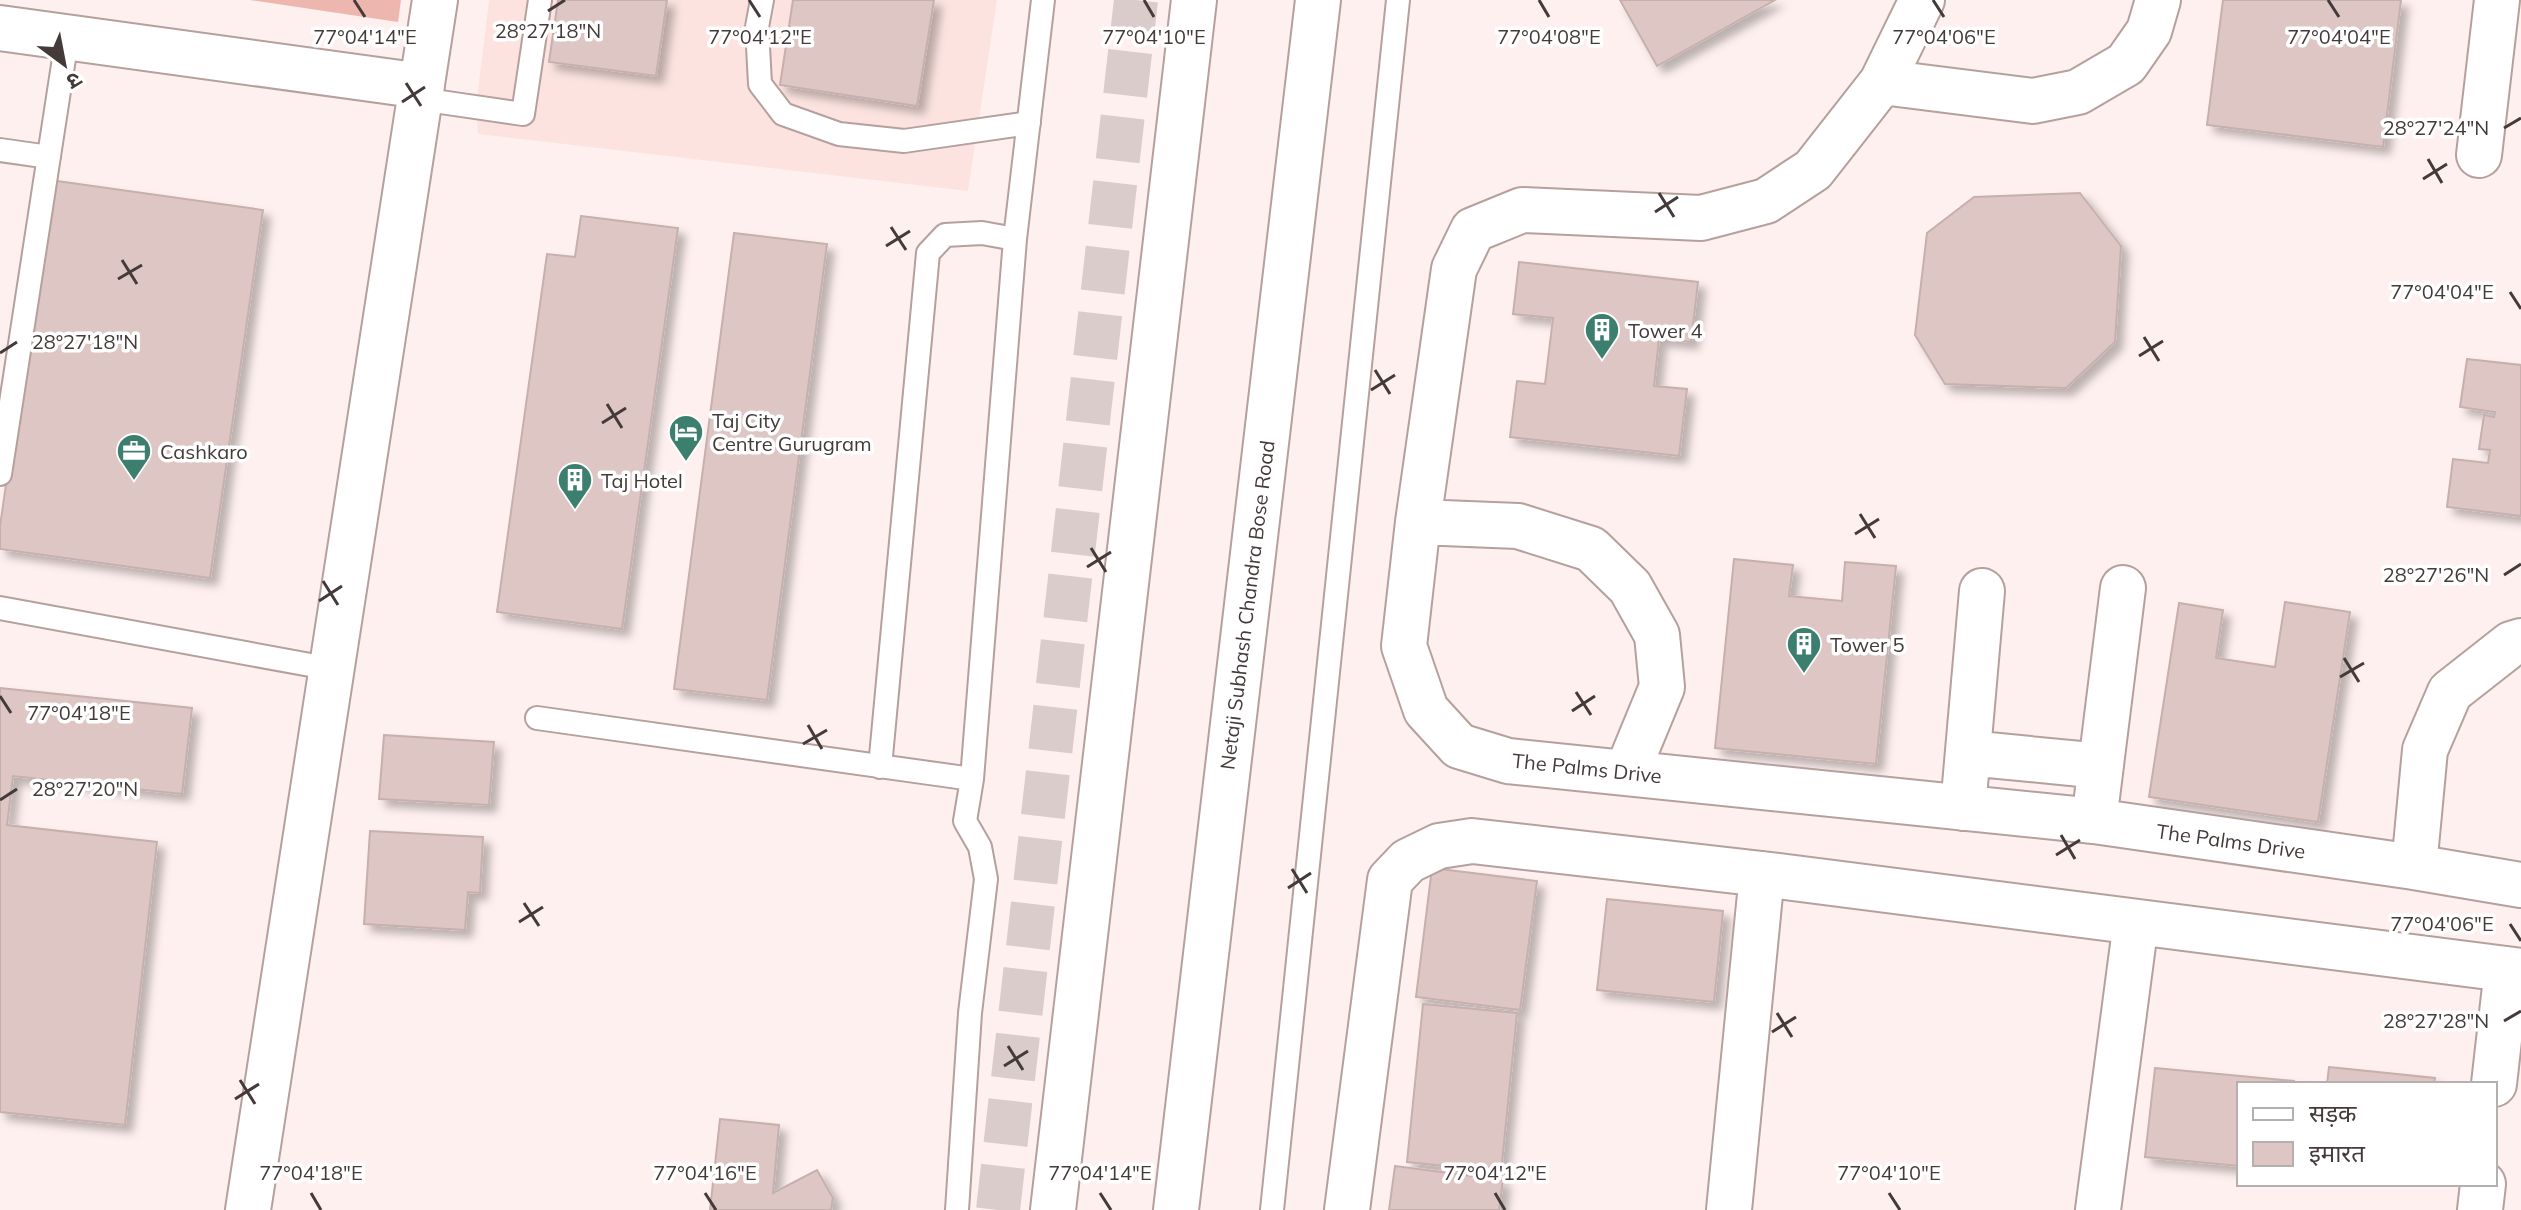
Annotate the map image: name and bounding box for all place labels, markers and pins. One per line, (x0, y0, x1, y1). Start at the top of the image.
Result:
building icon: Tower 4 (1583, 311, 1621, 361)
place label: Tower 4 (1628, 318, 1702, 343)
place label: Taj City Centre Gurugram (712, 408, 872, 456)
hotel icon: Taj City Centre Gurugram (667, 413, 705, 463)
office icon: Cashkaro (115, 432, 153, 482)
place label: Cashkaro (160, 439, 248, 464)
building icon: Taj Hotel (556, 461, 594, 511)
place label: Taj Hotel (601, 468, 683, 493)
building icon: Tower 5 (1785, 625, 1823, 675)
place label: Tower 5 (1830, 632, 1904, 657)

